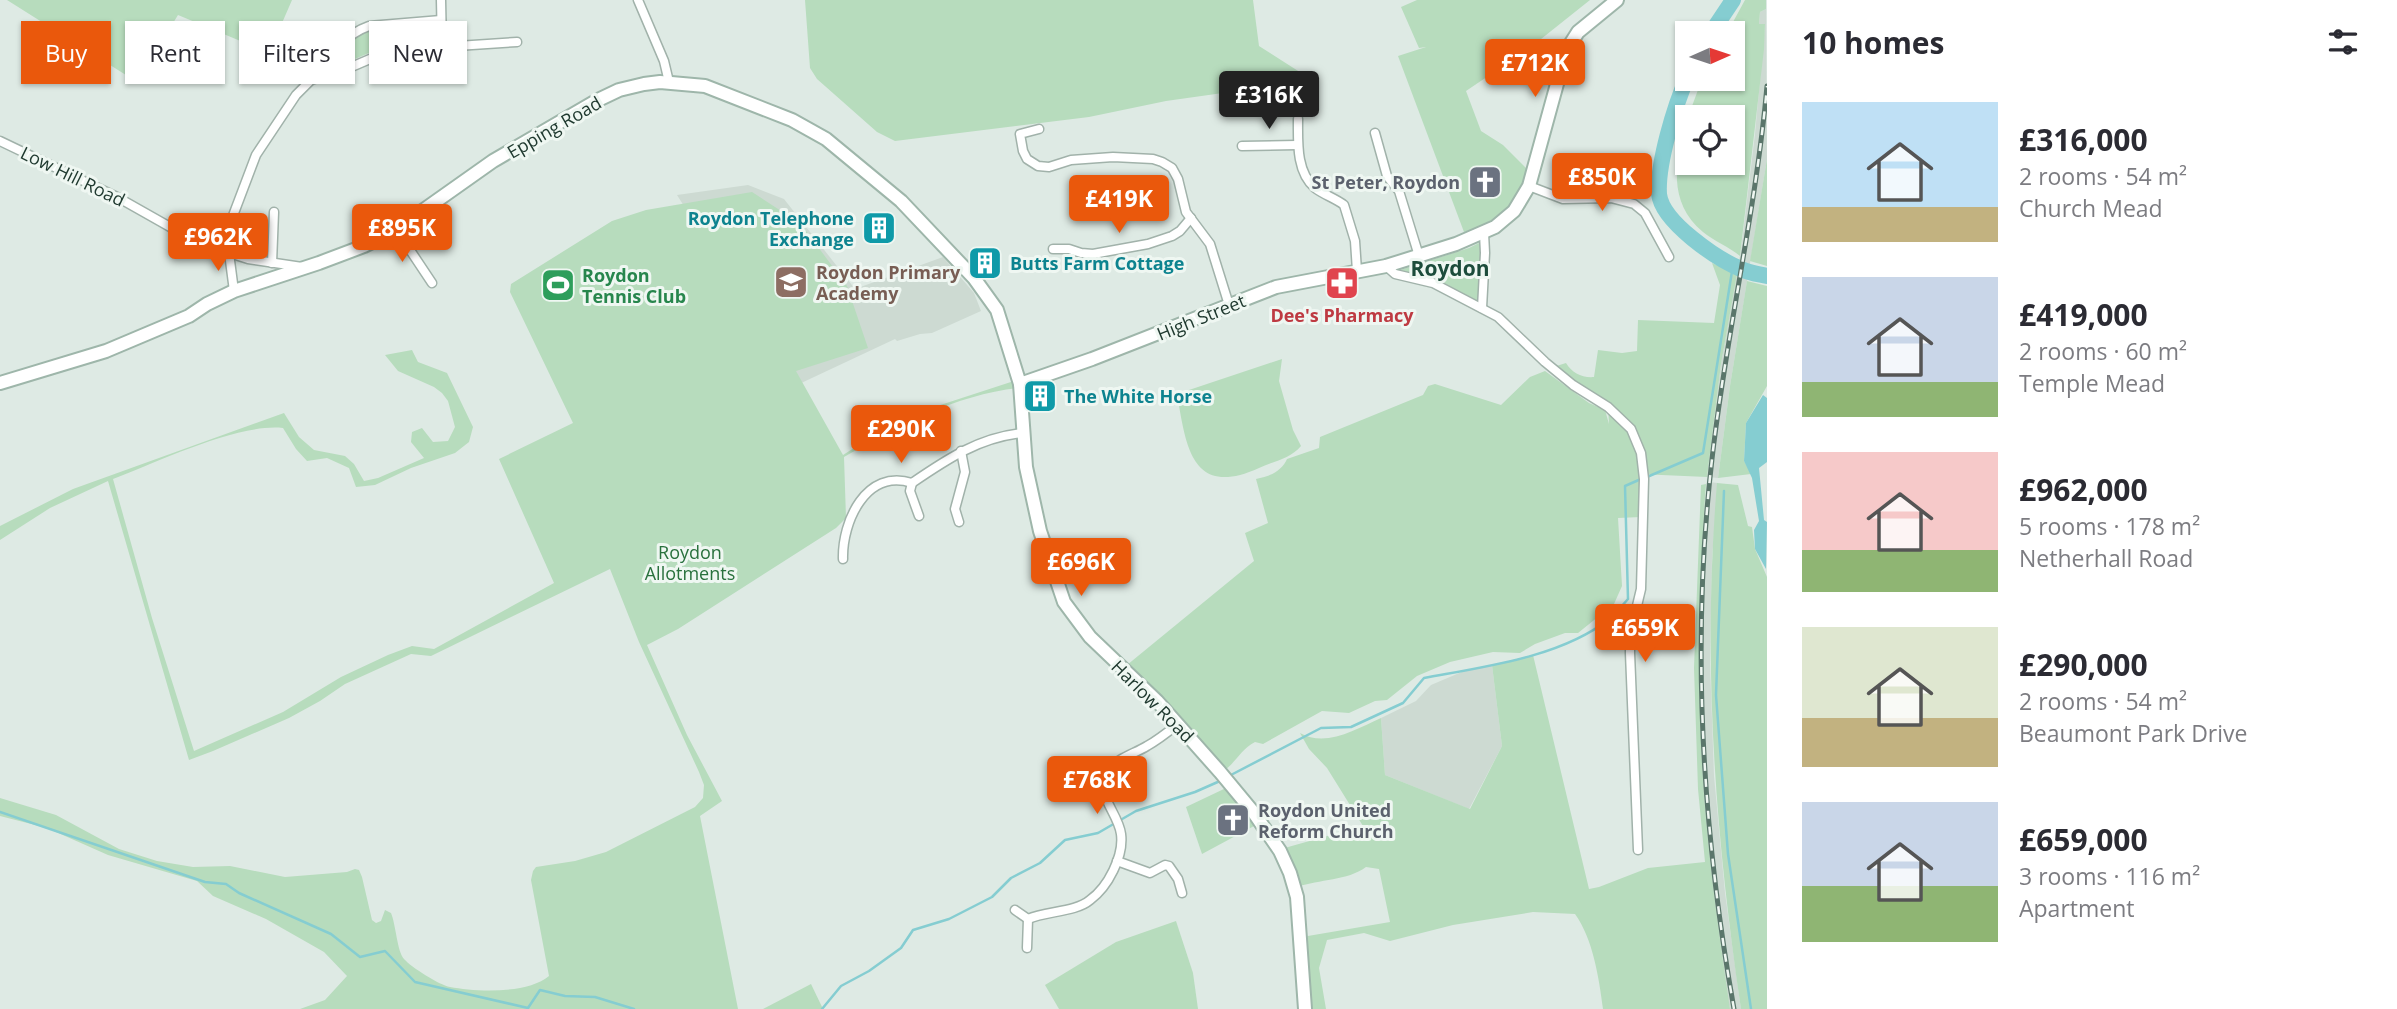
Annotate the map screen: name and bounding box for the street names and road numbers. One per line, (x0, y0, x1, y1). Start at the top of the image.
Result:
street label: Epping Road (503, 90, 605, 164)
street label: Low Hill Road (17, 140, 129, 212)
street label: High Street (1153, 288, 1249, 346)
street label: Harlow Road (1106, 654, 1200, 748)

